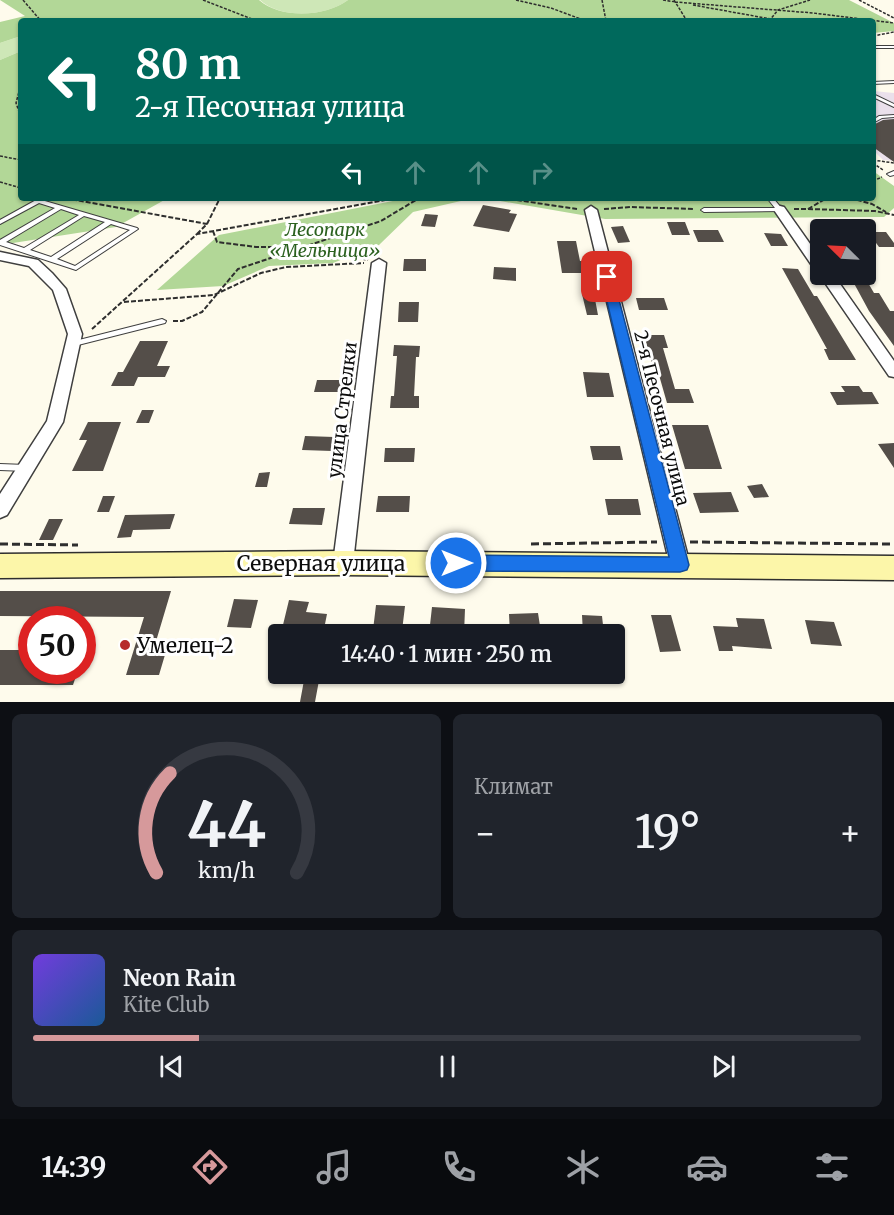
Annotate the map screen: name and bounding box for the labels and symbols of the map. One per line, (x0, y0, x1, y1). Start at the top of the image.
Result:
park label: Лесопарк «Мельница» (270, 218, 380, 262)
north arrow (810, 219, 876, 285)
pin (581, 251, 632, 302)
street label: 2-я Песочная улица (629, 328, 695, 508)
street label: улица Стрелки (322, 341, 362, 479)
position arrow (424, 531, 488, 595)
street label: Северная улица (237, 550, 405, 577)
speed limit sign: 50 (18, 606, 96, 684)
place label: Умелец-2 (136, 632, 234, 659)
marker: Умелец-2 (118, 638, 132, 652)

